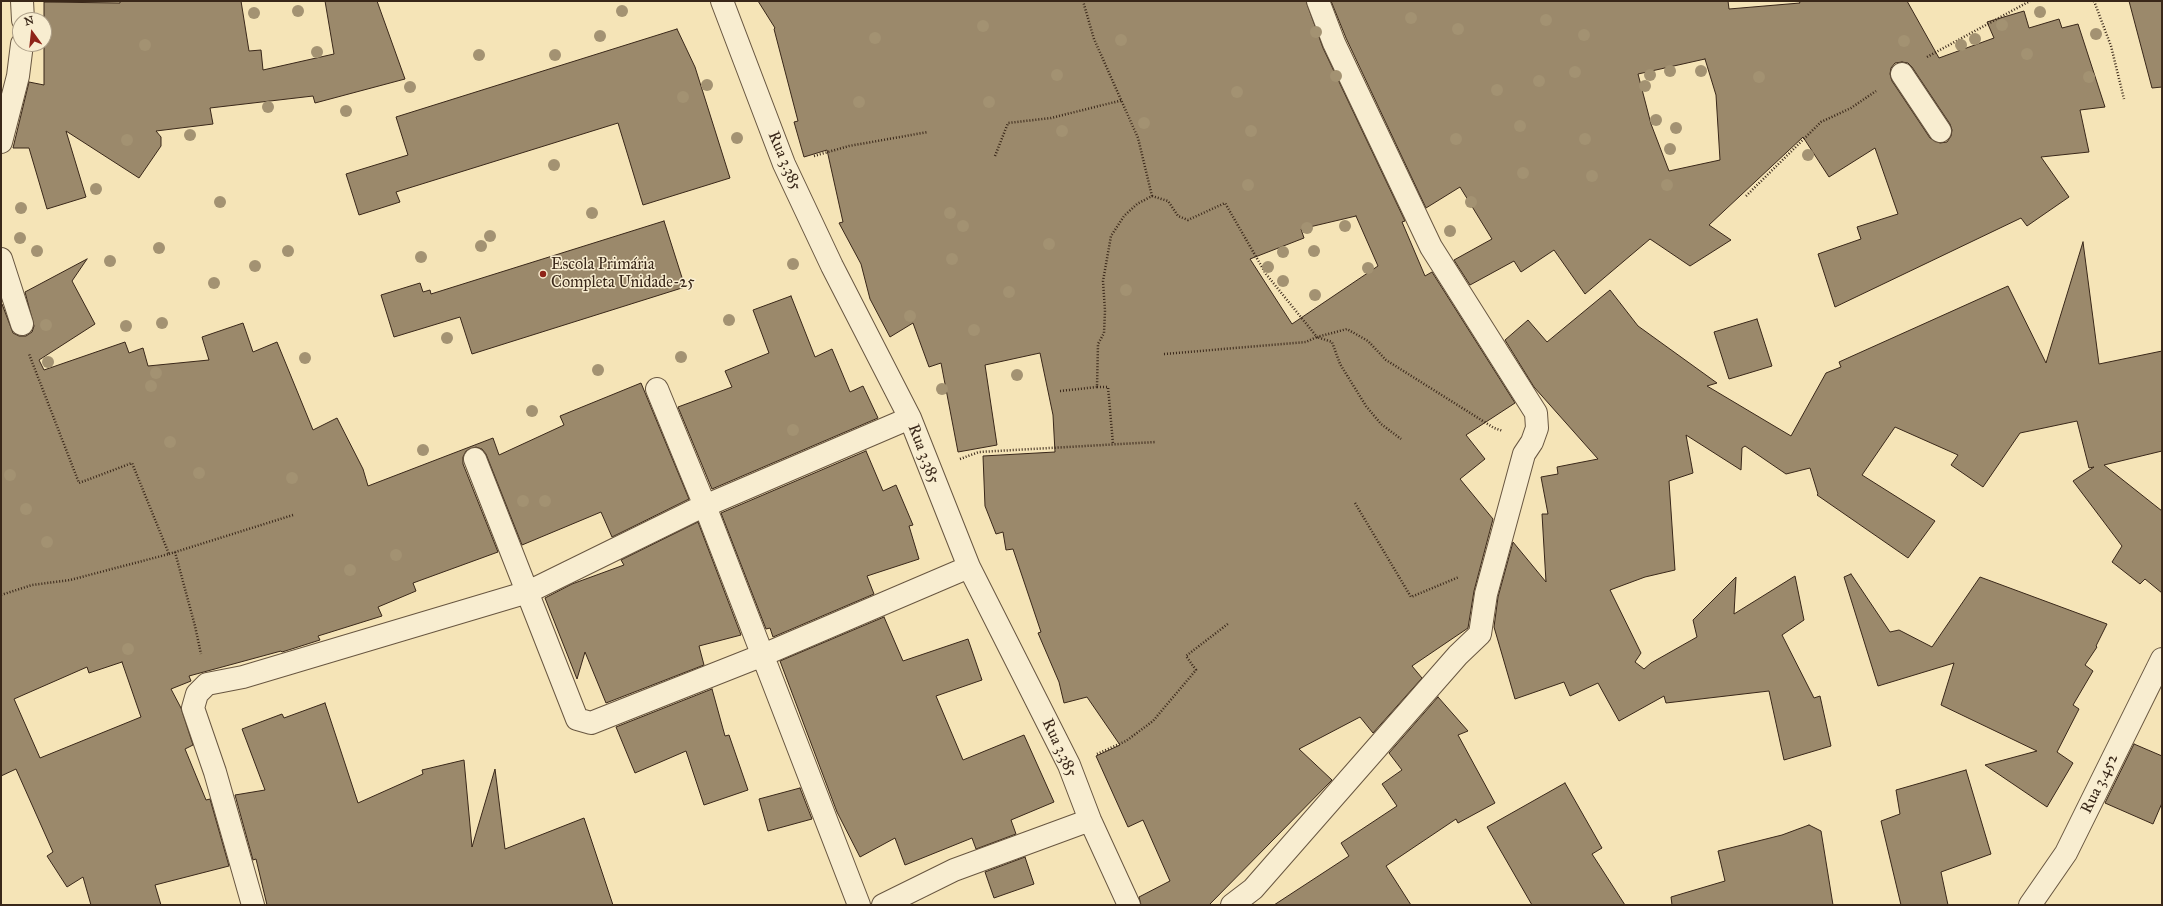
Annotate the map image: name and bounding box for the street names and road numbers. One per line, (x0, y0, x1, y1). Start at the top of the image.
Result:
street label: Rua 3.385 (763, 129, 805, 193)
street label: Rua 3.385 (903, 422, 943, 486)
street label: Rua 3.385 (1037, 716, 1081, 780)
street label: Rua 3.452 (2077, 751, 2123, 817)

